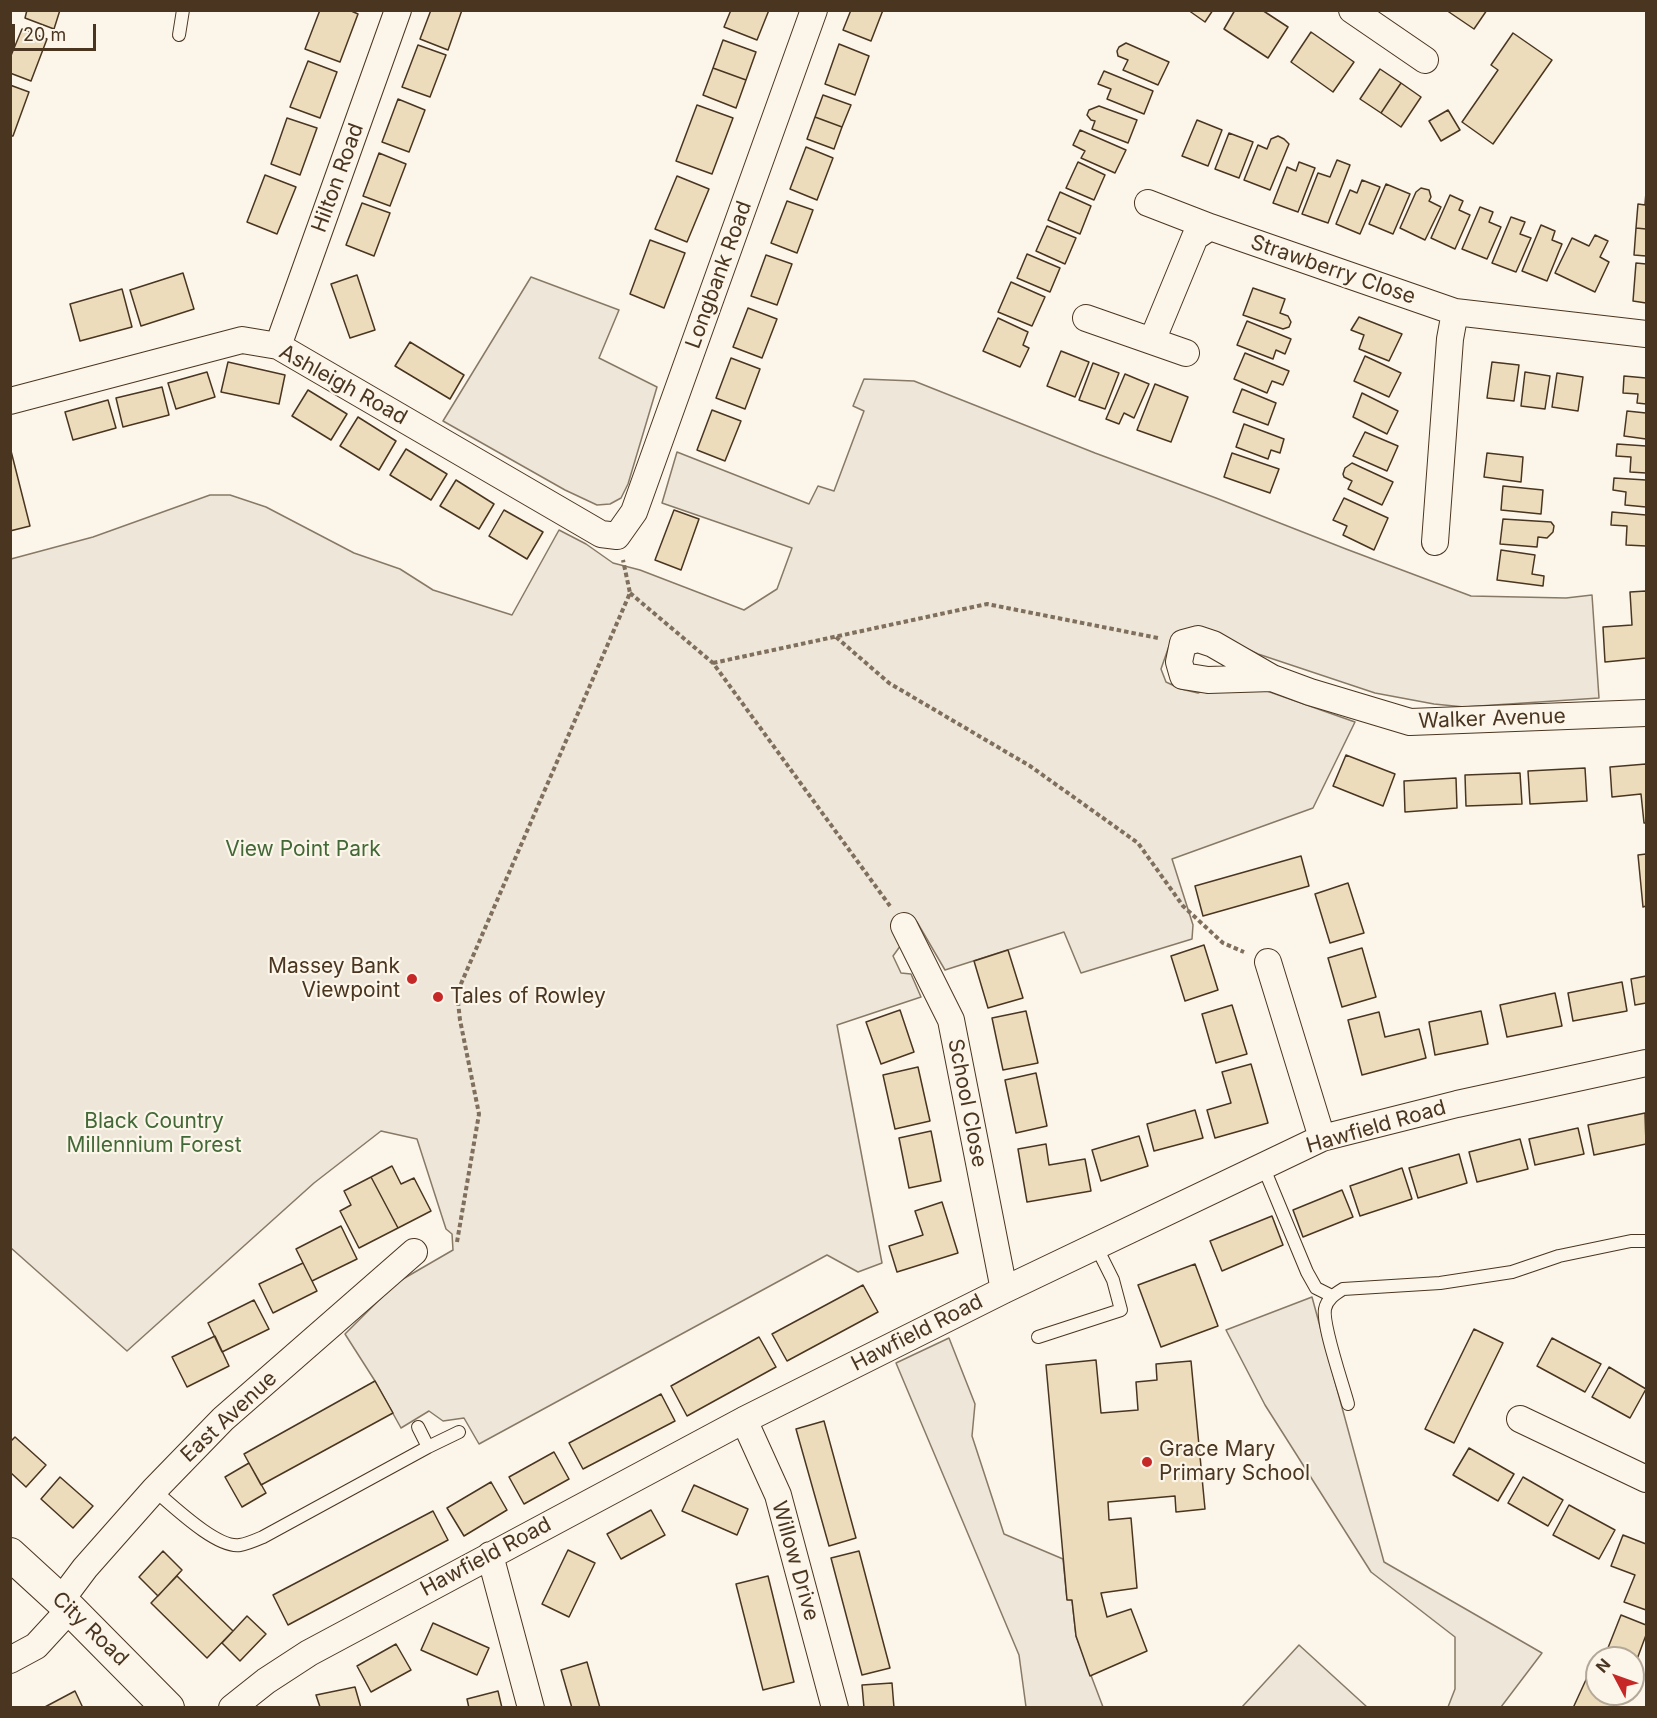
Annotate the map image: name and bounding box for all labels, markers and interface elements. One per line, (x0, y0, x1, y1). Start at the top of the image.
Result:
scale bar (15, 12, 99, 50)
text: 20 m (23, 24, 66, 45)
street label: Hilton Road (307, 120, 369, 236)
street label: Longbank Road (681, 198, 757, 352)
street label: Strawberry Close (1247, 230, 1419, 310)
street label: Ashleigh Road (275, 339, 411, 431)
street label: Walker Avenue (1418, 704, 1566, 734)
park label: View Point Park (225, 837, 381, 863)
place label: Massey Bank Viewpoint (268, 954, 400, 1004)
marker: Massey Bank Viewpoint (405, 972, 419, 986)
place label: Tales of Rowley (450, 984, 606, 1010)
marker: Tales of Rowley (431, 990, 445, 1004)
street label: School Close (942, 1037, 992, 1169)
street label: Hawfield Road (1303, 1095, 1449, 1159)
park label: Black Country Millennium Forest (66, 1109, 242, 1159)
street label: Hawfield Road (847, 1289, 987, 1377)
street label: East Avenue (176, 1366, 282, 1468)
place label: Grace Mary Primary School (1159, 1437, 1310, 1487)
marker: Grace Mary Primary School (1140, 1455, 1154, 1469)
street label: Willow Drive (766, 1498, 824, 1624)
street label: Hawfield Road (416, 1512, 556, 1602)
street label: City Road (47, 1587, 133, 1671)
north arrow (1585, 1646, 1645, 1706)
text: N (1591, 1654, 1614, 1677)

